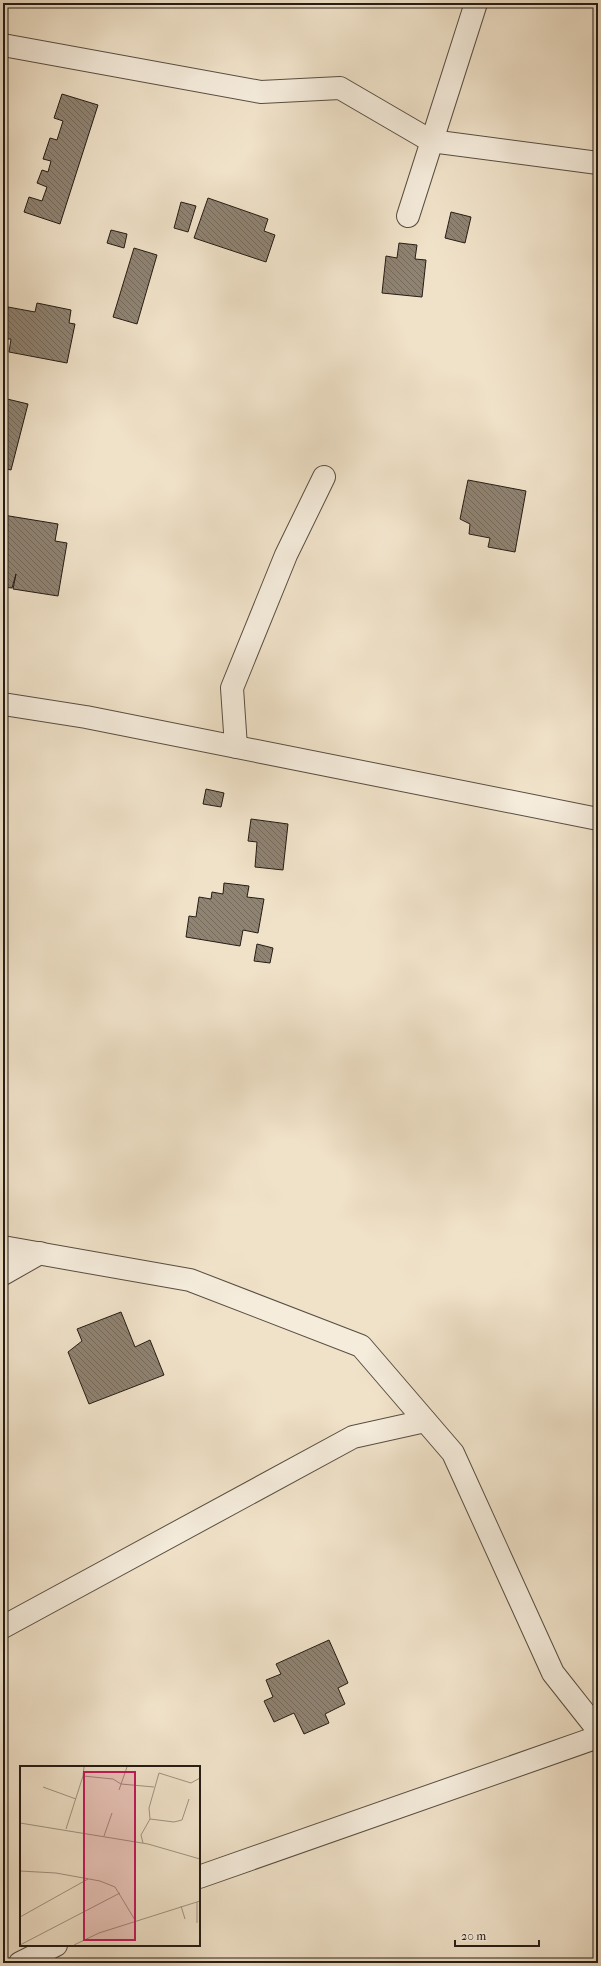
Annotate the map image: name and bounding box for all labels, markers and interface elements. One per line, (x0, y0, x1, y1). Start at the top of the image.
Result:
inset map (20, 1766, 200, 1946)
scale bar (455, 1922, 539, 1948)
text: 20 m (461, 1929, 486, 1943)

